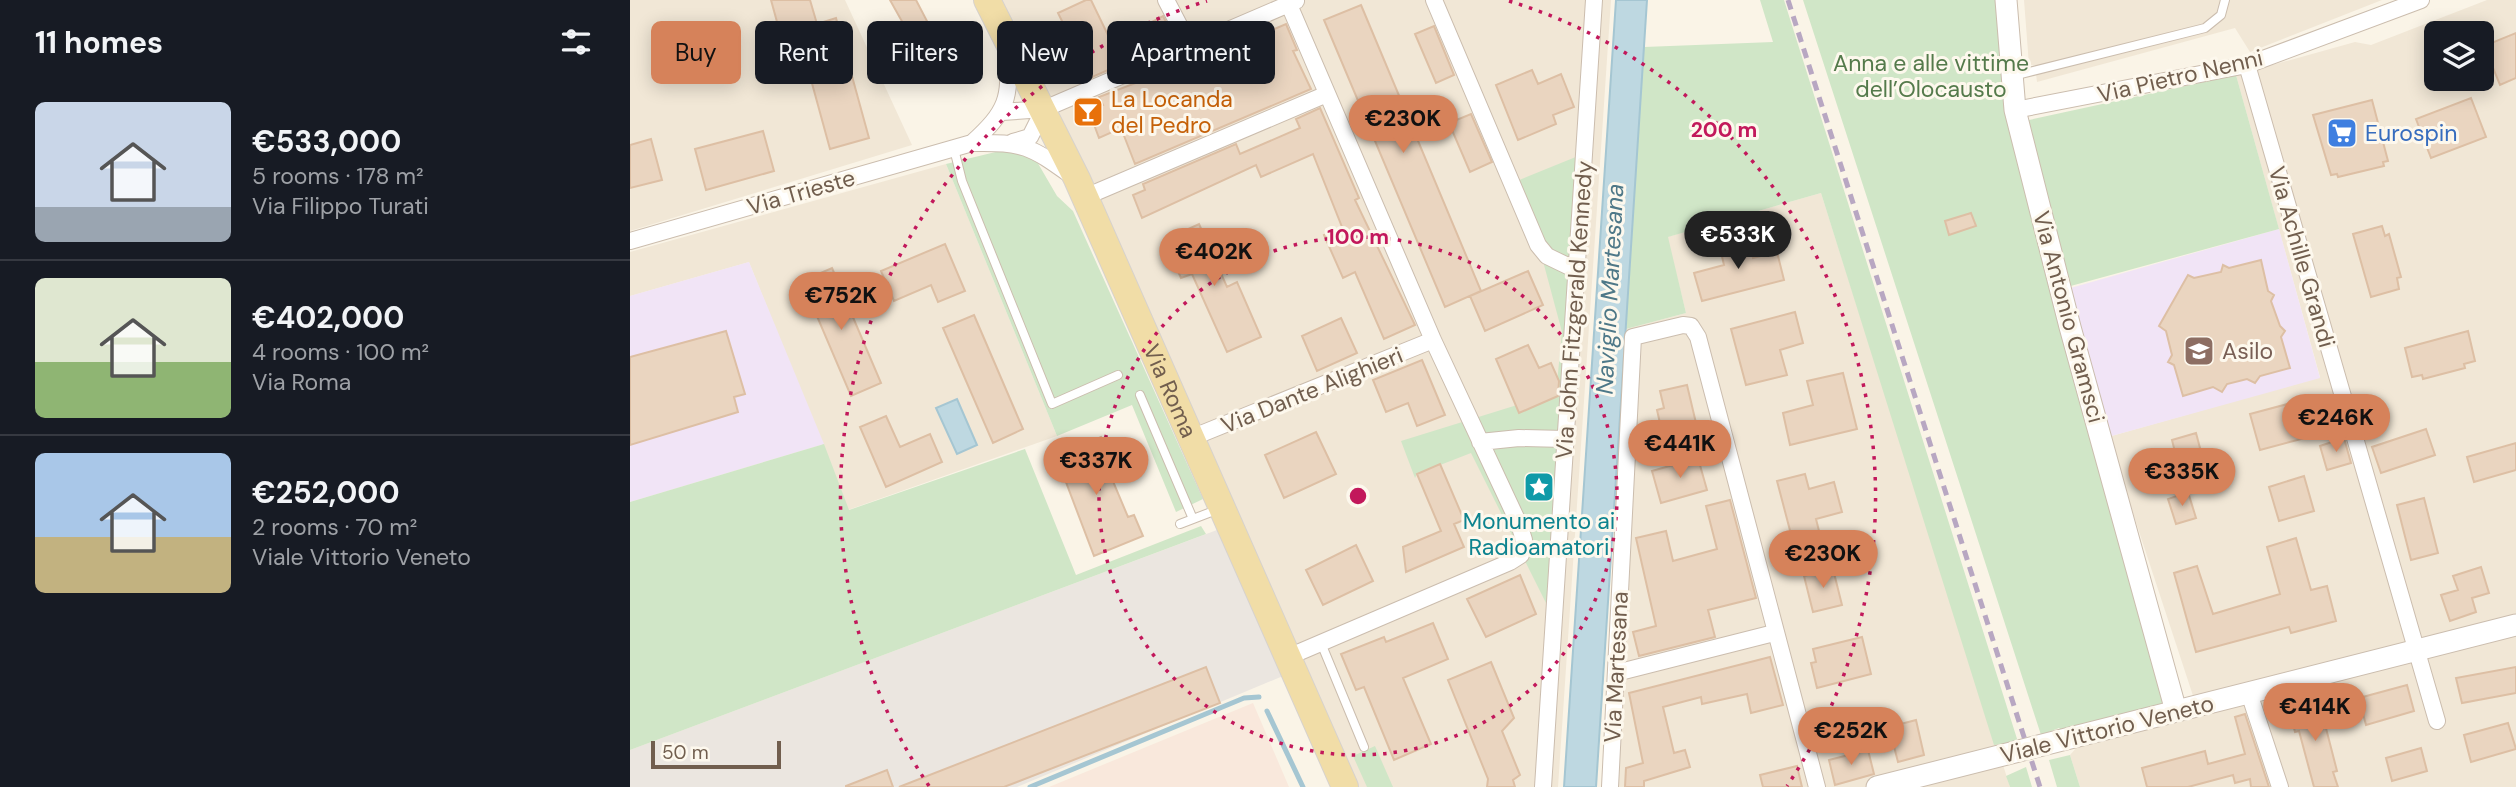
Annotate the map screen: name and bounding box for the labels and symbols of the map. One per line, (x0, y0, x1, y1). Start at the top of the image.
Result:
street label: Via Pietro Nenni (2094, 42, 2266, 110)
park label: Anna e alle vittime dell’Olocausto (1833, 48, 2029, 104)
place label: La Locanda del Pedro (1111, 84, 1233, 140)
bar icon: La Locanda del Pedro (1071, 95, 1105, 129)
pin: €230K (1354, 96, 1452, 155)
text: 200 m (1691, 116, 1757, 144)
supermarket icon: Eurospin (2325, 116, 2359, 150)
place label: Eurospin (2365, 118, 2458, 148)
street label: Via John Fitzgerald Kennedy (1549, 160, 1599, 460)
street label: Via Trieste (744, 162, 858, 222)
street label: Via Achille Grandi (2262, 163, 2342, 351)
water label: Naviglio Martesana (1589, 183, 1630, 395)
street label: Via Antonio Gramsci (2026, 208, 2112, 426)
pin: €533K (1689, 212, 1787, 271)
text: 100 m (1327, 223, 1389, 251)
pin: €402K (1165, 229, 1263, 288)
pin: €752K (792, 272, 890, 332)
school or university icon: Asilo (2182, 334, 2216, 368)
place label: Asilo (2222, 336, 2273, 366)
street label: Via Roma (1137, 340, 1204, 442)
street label: Via Dante Alighieri (1217, 340, 1407, 440)
pin: €246K (2287, 394, 2385, 454)
pin: €441K (1631, 420, 1729, 480)
pin: €337K (1047, 438, 1145, 497)
pin: €335K (2133, 448, 2231, 508)
place icon: Monumento ai Radioamatori (1522, 470, 1556, 504)
centre of rings (1346, 484, 1370, 508)
place label: Monumento ai Radioamatori (1463, 506, 1615, 562)
pin: €230K (1774, 530, 1872, 590)
street label: Via Martesana (1597, 591, 1635, 743)
pin: €414K (2266, 684, 2364, 743)
street label: Viale Vittorio Veneto (1997, 688, 2217, 770)
pin: €252K (1802, 708, 1900, 767)
scale bar (651, 738, 780, 770)

